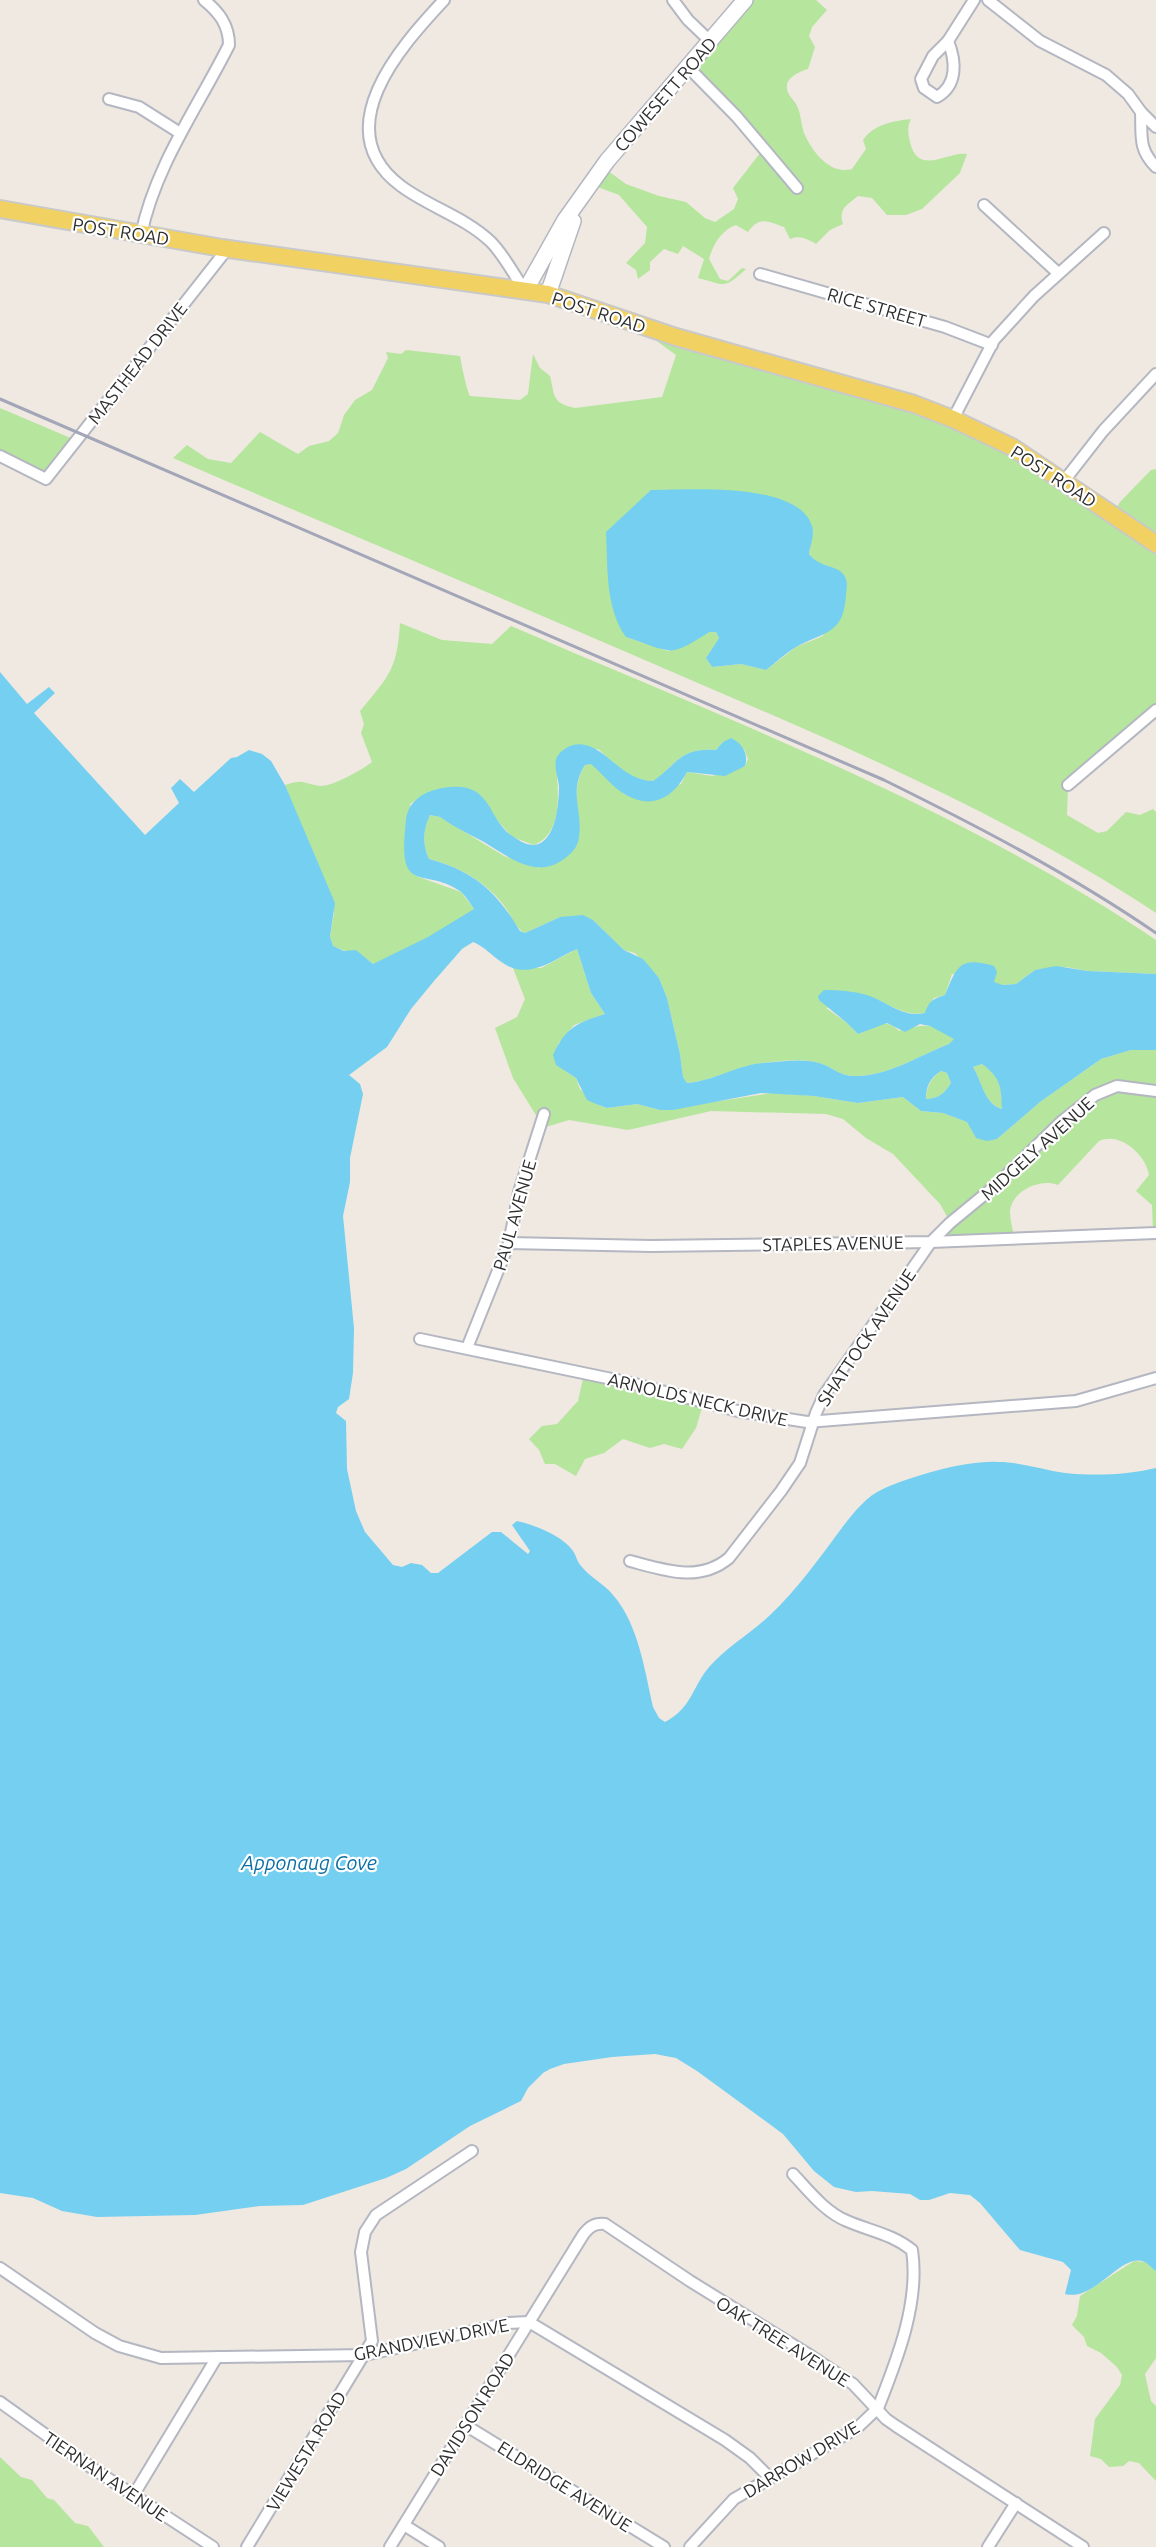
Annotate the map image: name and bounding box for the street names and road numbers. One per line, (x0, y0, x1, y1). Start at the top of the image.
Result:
street label: COWESETT ROAD (610, 33, 720, 155)
street label: POST ROAD (71, 213, 171, 249)
street label: RICE STREET (825, 283, 929, 331)
street label: POST ROAD (549, 287, 649, 337)
street label: MASTHEAD DRIVE (83, 298, 191, 428)
street label: POST ROAD (1008, 441, 1100, 511)
street label: MIDGELY AVENUE (977, 1092, 1097, 1204)
street label: PAUL AVENUE (489, 1157, 539, 1273)
street label: STAPLES AVENUE (762, 1232, 904, 1254)
street label: SHATTOCK AVENUE (813, 1265, 919, 1409)
street label: ARNOLDS NECK DRIVE (606, 1369, 790, 1429)
street label: OAK TREE AVENUE (713, 2292, 853, 2390)
street label: GRANDVIEW DRIVE (352, 2314, 510, 2364)
street label: DAVIDSON ROAD (426, 2349, 518, 2479)
street label: VIEWESTA ROAD (262, 2387, 350, 2515)
street label: DARROW DRIVE (740, 2417, 862, 2501)
street label: TIERNAN AVENUE (40, 2427, 172, 2525)
street label: ELDRIDGE AVENUE (494, 2437, 636, 2535)

